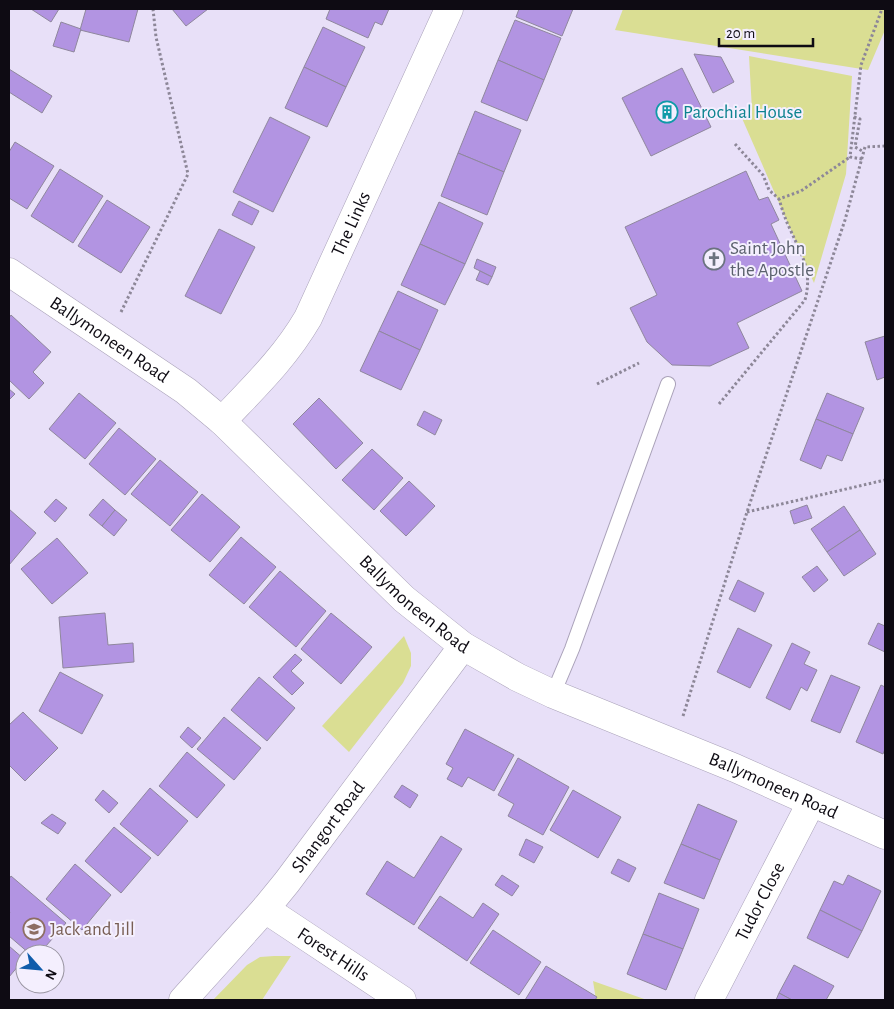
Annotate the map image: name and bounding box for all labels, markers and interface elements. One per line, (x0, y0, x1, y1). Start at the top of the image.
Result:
scale bar (719, 15, 813, 47)
text: 20 m (726, 26, 755, 41)
building icon: Parochial House (655, 100, 679, 124)
place label: Parochial House (683, 103, 802, 122)
street label: The Links (328, 189, 374, 259)
place label: Saint John the Apostle (730, 239, 814, 280)
church icon: Saint John the Apostle (702, 247, 726, 271)
street label: Ballymoneen Road (46, 293, 173, 386)
street label: Ballymoneen Road (356, 552, 472, 657)
street label: Ballymoneen Road (706, 749, 841, 822)
street label: Shangort Road (288, 778, 368, 876)
street label: Tudor Close (732, 859, 788, 944)
school or university icon: Jack and Jill (22, 917, 46, 941)
place label: Jack and Jill (50, 920, 135, 939)
street label: Forest Hills (294, 924, 373, 985)
north arrow (15, 944, 65, 994)
text: N (42, 967, 59, 982)

